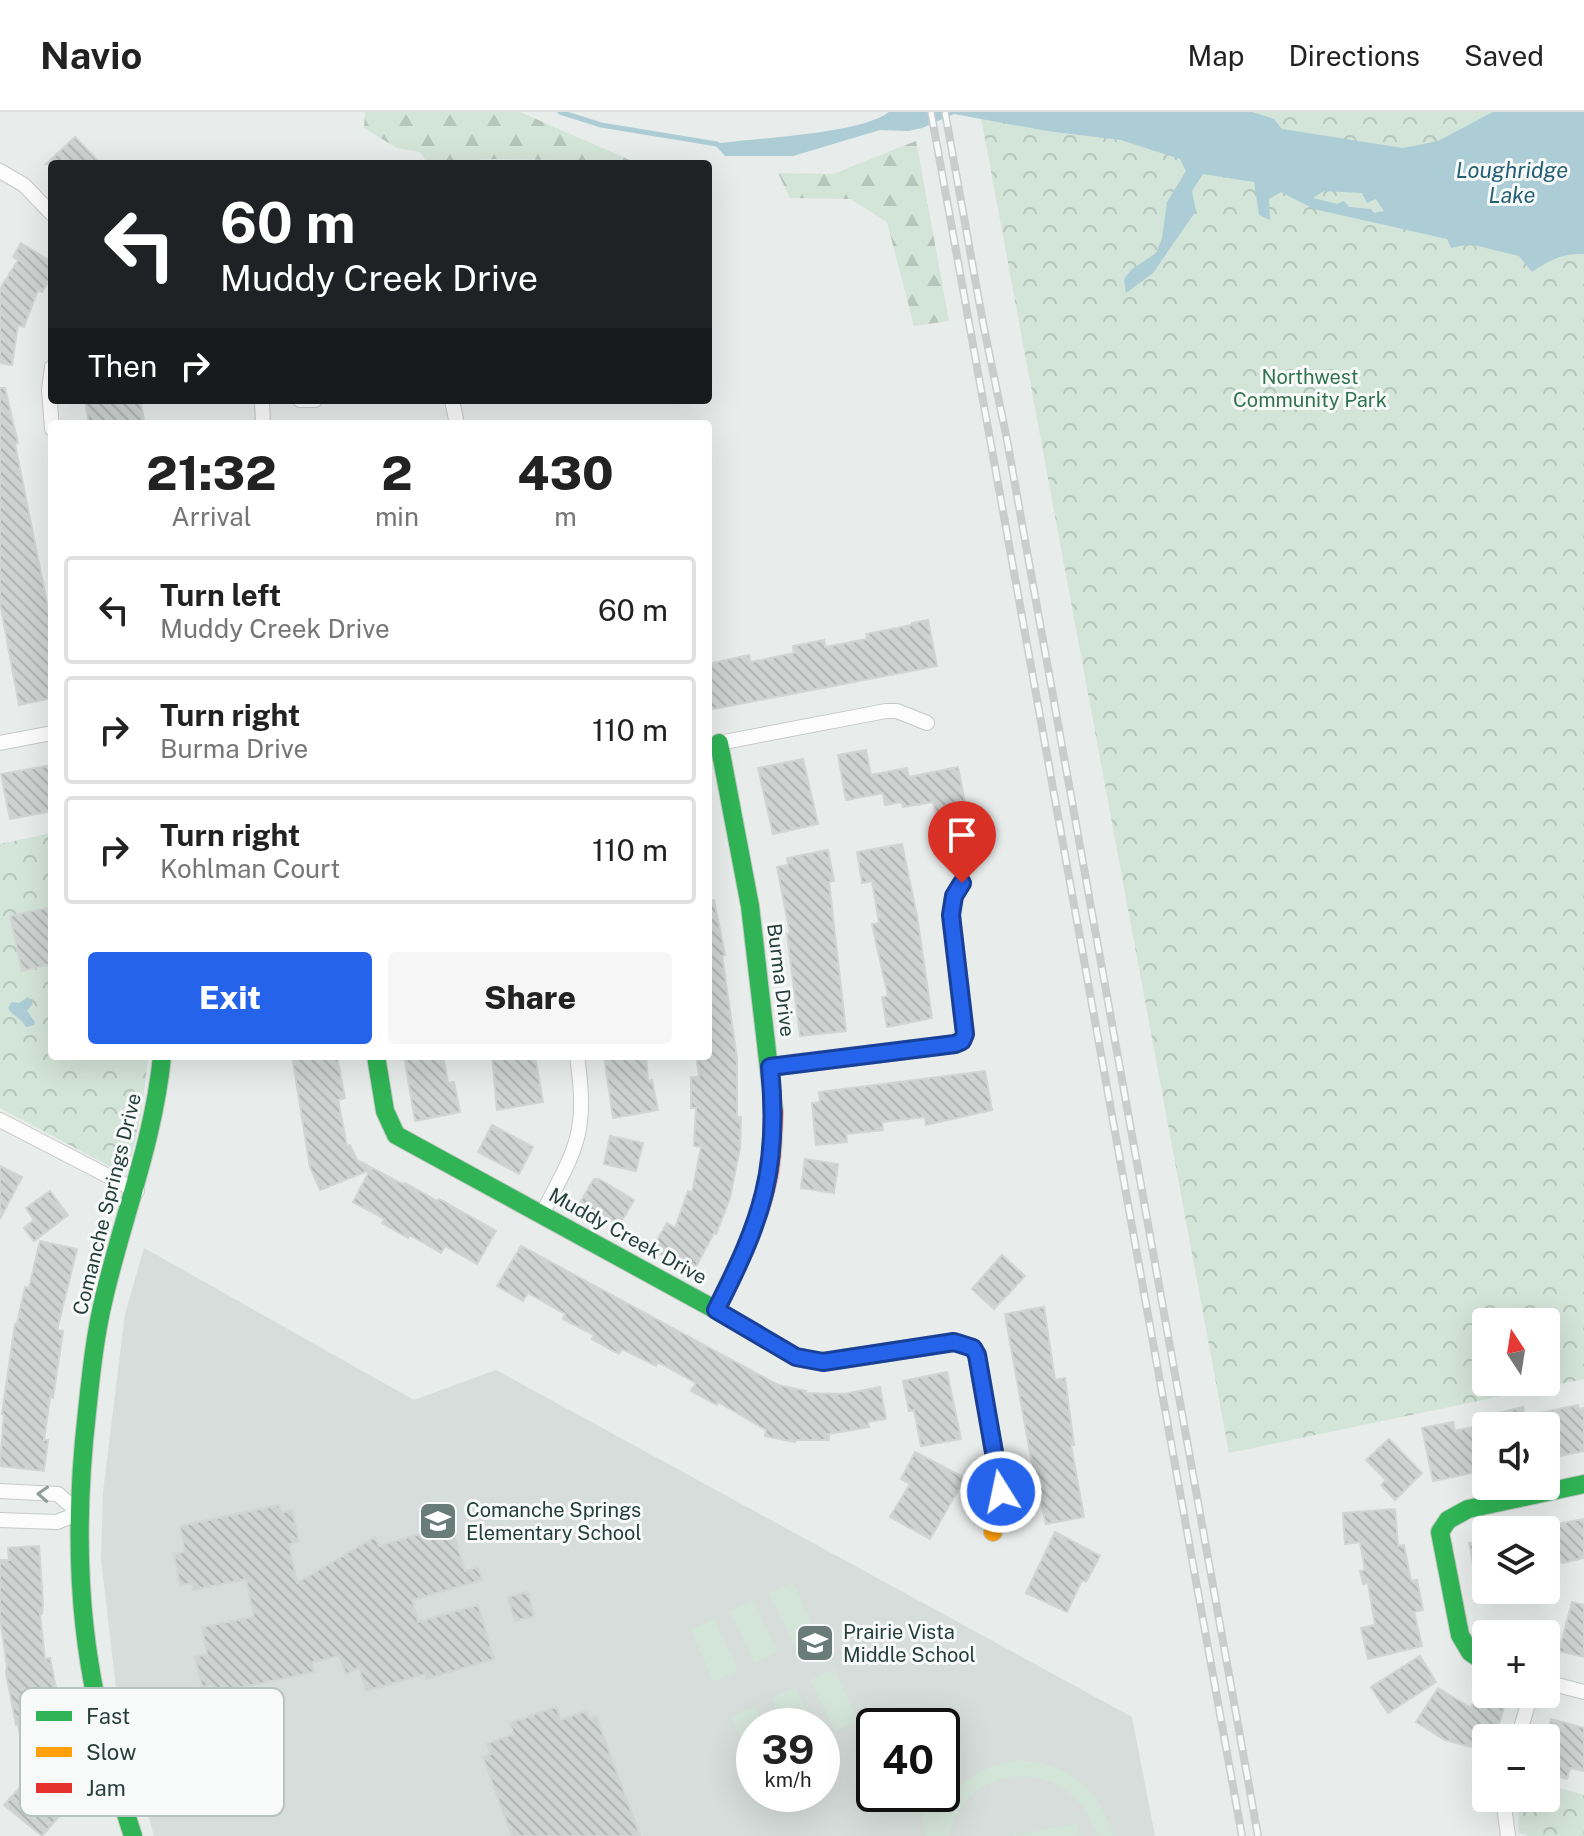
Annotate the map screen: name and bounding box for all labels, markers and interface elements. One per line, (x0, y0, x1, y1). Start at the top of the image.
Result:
text: Navio (40, 33, 142, 78)
text: Map (1188, 39, 1244, 72)
text: Directions (1288, 39, 1420, 72)
text: Saved (1464, 39, 1544, 72)
water label: Loughridge Lake (1456, 157, 1568, 208)
text: 60 m (220, 190, 356, 256)
icon: left (88, 192, 192, 296)
text: Muddy Creek Drive (220, 257, 538, 299)
icon: right (173, 344, 217, 388)
text: Then (88, 348, 157, 384)
park label: Northwest Community Park (1233, 365, 1387, 412)
text: 21:32 (146, 444, 277, 501)
text: 2 (381, 444, 413, 501)
text: 430 (517, 444, 614, 501)
text: Arrival (171, 501, 252, 532)
text: min (375, 501, 419, 532)
text: m (554, 501, 577, 532)
text: Turn left (160, 577, 281, 613)
icon: left (92, 588, 136, 632)
text: 60 m (598, 592, 668, 628)
text: Muddy Creek Drive (160, 613, 390, 644)
text: Turn right (160, 697, 300, 733)
icon: right (92, 708, 136, 752)
text: 110 m (592, 712, 668, 748)
text: Burma Drive (160, 733, 308, 764)
pin (928, 801, 996, 883)
icon: arrive (940, 813, 984, 857)
text: Turn right (160, 817, 300, 853)
icon: right (92, 828, 136, 872)
text: 110 m (592, 832, 668, 868)
text: Kohlman Court (160, 853, 340, 884)
street label: Burma Drive (762, 922, 800, 1038)
button: Exit (88, 952, 372, 1044)
button: Share (388, 952, 672, 1044)
street label: Comanche Springs Drive (68, 1091, 146, 1317)
street label: Muddy Creek Drive (545, 1183, 711, 1289)
north arrow (1472, 1308, 1560, 1396)
map controls (1472, 1308, 1560, 1812)
button: sound (1472, 1412, 1560, 1500)
position arrow (959, 1450, 1043, 1534)
one-way arrow (36, 1485, 49, 1502)
place label: Comanche Springs Elementary School (466, 1498, 641, 1545)
school or university icon: Comanche Springs Elementary School (417, 1500, 459, 1542)
button: layers (1472, 1516, 1560, 1604)
place label: Prairie Vista Middle School (843, 1620, 976, 1667)
button: + (1472, 1620, 1560, 1708)
school or university icon: Prairie Vista Middle School (794, 1622, 836, 1664)
legend (20, 1688, 284, 1816)
text: Fast (86, 1703, 130, 1729)
speed limit sign: 40 (856, 1708, 960, 1812)
button: − (1472, 1724, 1560, 1812)
text: 39 (762, 1726, 814, 1773)
text: Slow (86, 1739, 136, 1765)
text: km/h (764, 1768, 812, 1792)
text: Jam (86, 1775, 126, 1801)

